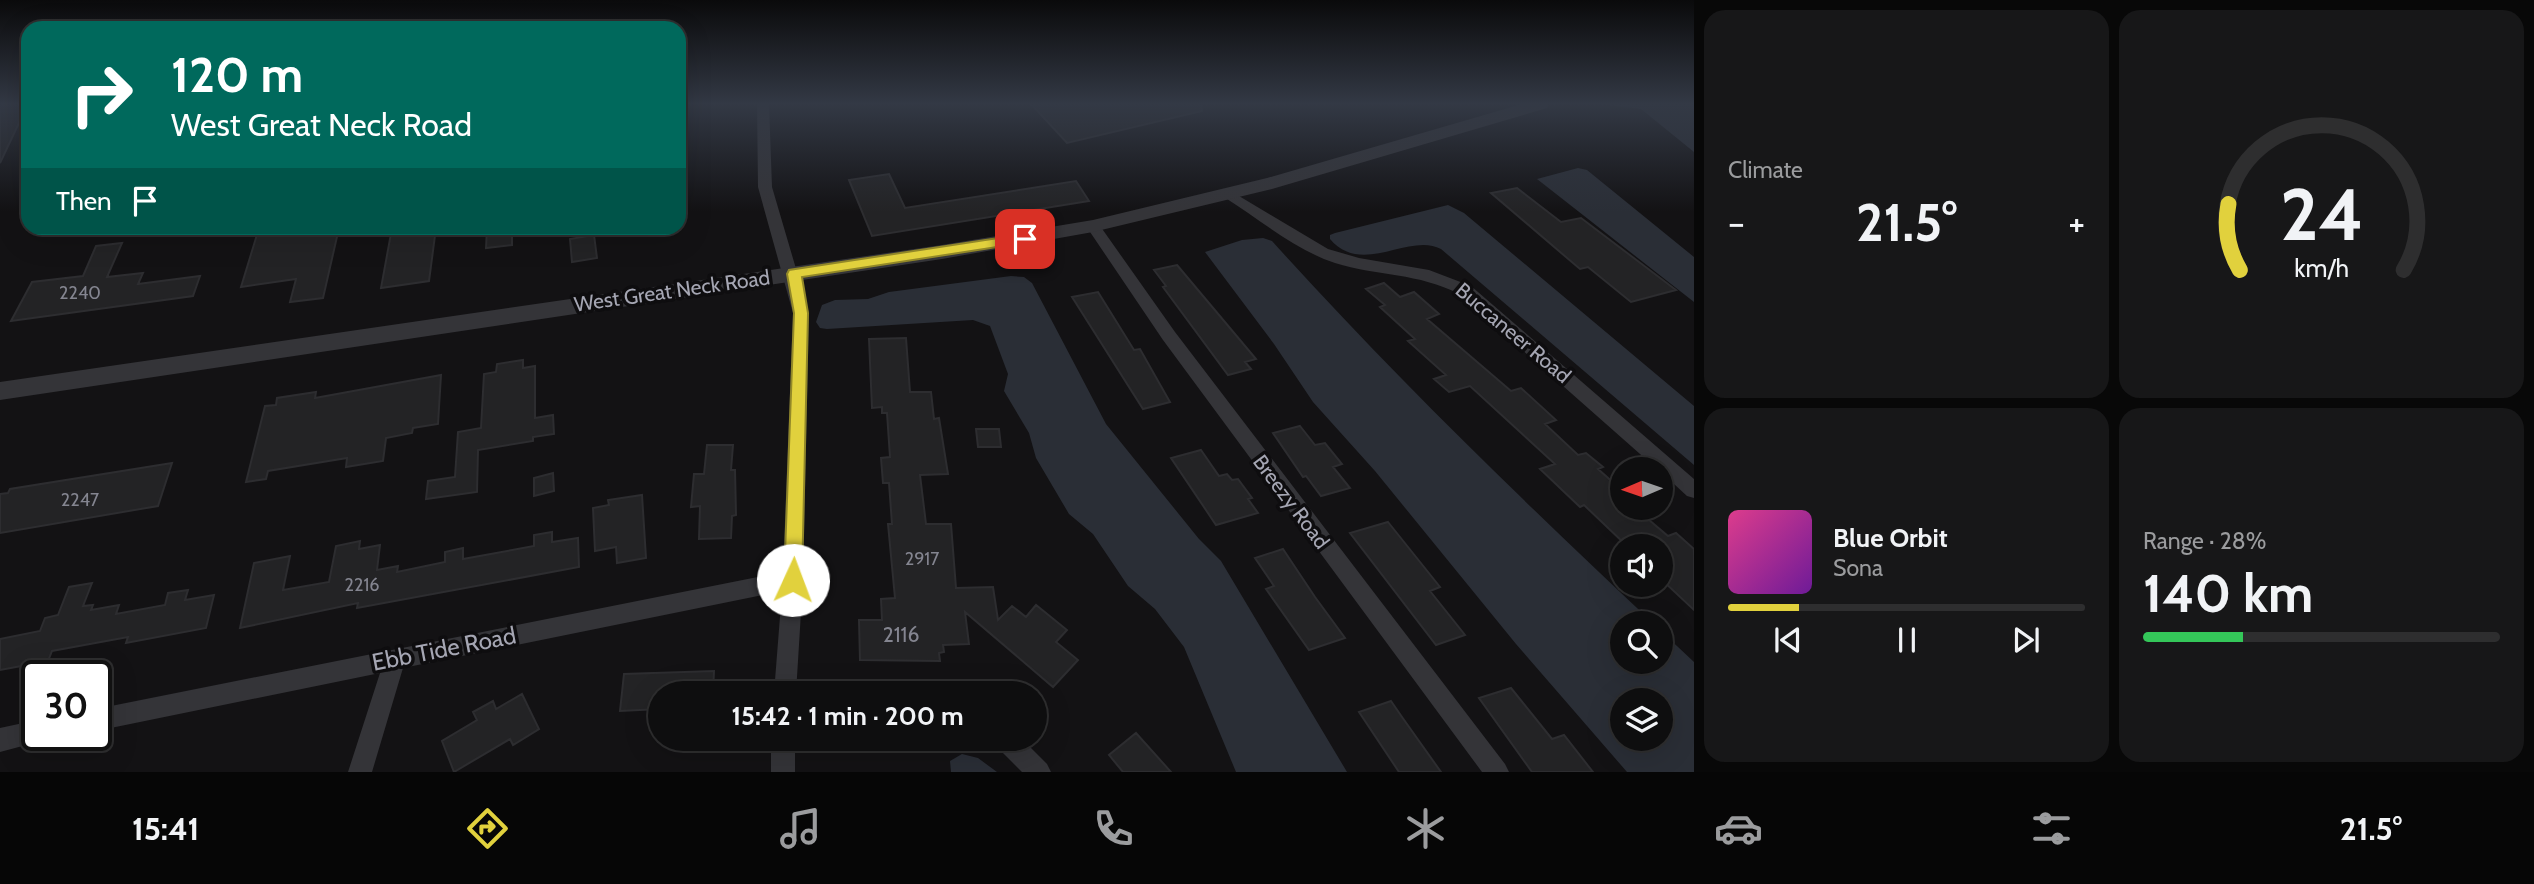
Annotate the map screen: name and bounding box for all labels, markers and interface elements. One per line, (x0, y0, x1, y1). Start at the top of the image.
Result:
text: 120 m (171, 45, 303, 104)
icon: right (56, 49, 147, 140)
text: West Great Neck Road (171, 105, 472, 144)
text: Climate (1728, 156, 1803, 184)
text: 24 (2280, 170, 2363, 258)
icon: arrive (126, 182, 164, 220)
text: Then (56, 185, 112, 217)
text: 21.5° (1856, 191, 1957, 254)
text: − (1728, 199, 1745, 246)
text: + (2068, 199, 2085, 246)
pin (995, 209, 1055, 269)
icon: arrive (1006, 220, 1044, 258)
text: km/h (2294, 253, 2349, 283)
street label: West Great Neck Road (572, 264, 771, 317)
street label: Buccaneer Road (1451, 277, 1576, 388)
house number: 2240 (59, 282, 101, 304)
street label: Breezy Road (1248, 450, 1335, 554)
north arrow (1610, 457, 1673, 520)
map controls (1610, 457, 1673, 751)
house number: 2247 (61, 489, 99, 511)
text: Blue Orbit (1833, 522, 1948, 554)
text: Range · 28% (2143, 527, 2266, 555)
button: sound (1610, 534, 1673, 597)
position arrow (756, 543, 830, 617)
house number: 2917 (905, 548, 939, 570)
text: Sona (1833, 554, 1883, 582)
text: 140 km (2143, 562, 2313, 625)
house number: 2216 (345, 574, 379, 596)
button: search (1610, 611, 1673, 674)
street label: Ebb Tide Road (369, 620, 518, 677)
icon: previous (1769, 621, 1807, 659)
icon: pause (1888, 621, 1926, 659)
icon: next (2007, 621, 2045, 659)
house number: 2116 (883, 622, 919, 647)
speed limit sign: 30 (21, 660, 112, 751)
button: layers (1610, 688, 1673, 751)
text: 15:42 · 1 min · 200 m (731, 700, 964, 732)
icon: directions (463, 804, 512, 853)
icon: music (776, 804, 825, 853)
icon: phone (1089, 804, 1138, 853)
icon: climate (1401, 804, 1450, 853)
icon: car (1714, 804, 1763, 853)
icon: filters (2027, 804, 2076, 853)
text: 15:41 (132, 809, 199, 848)
text: 21.5° (2340, 809, 2402, 848)

